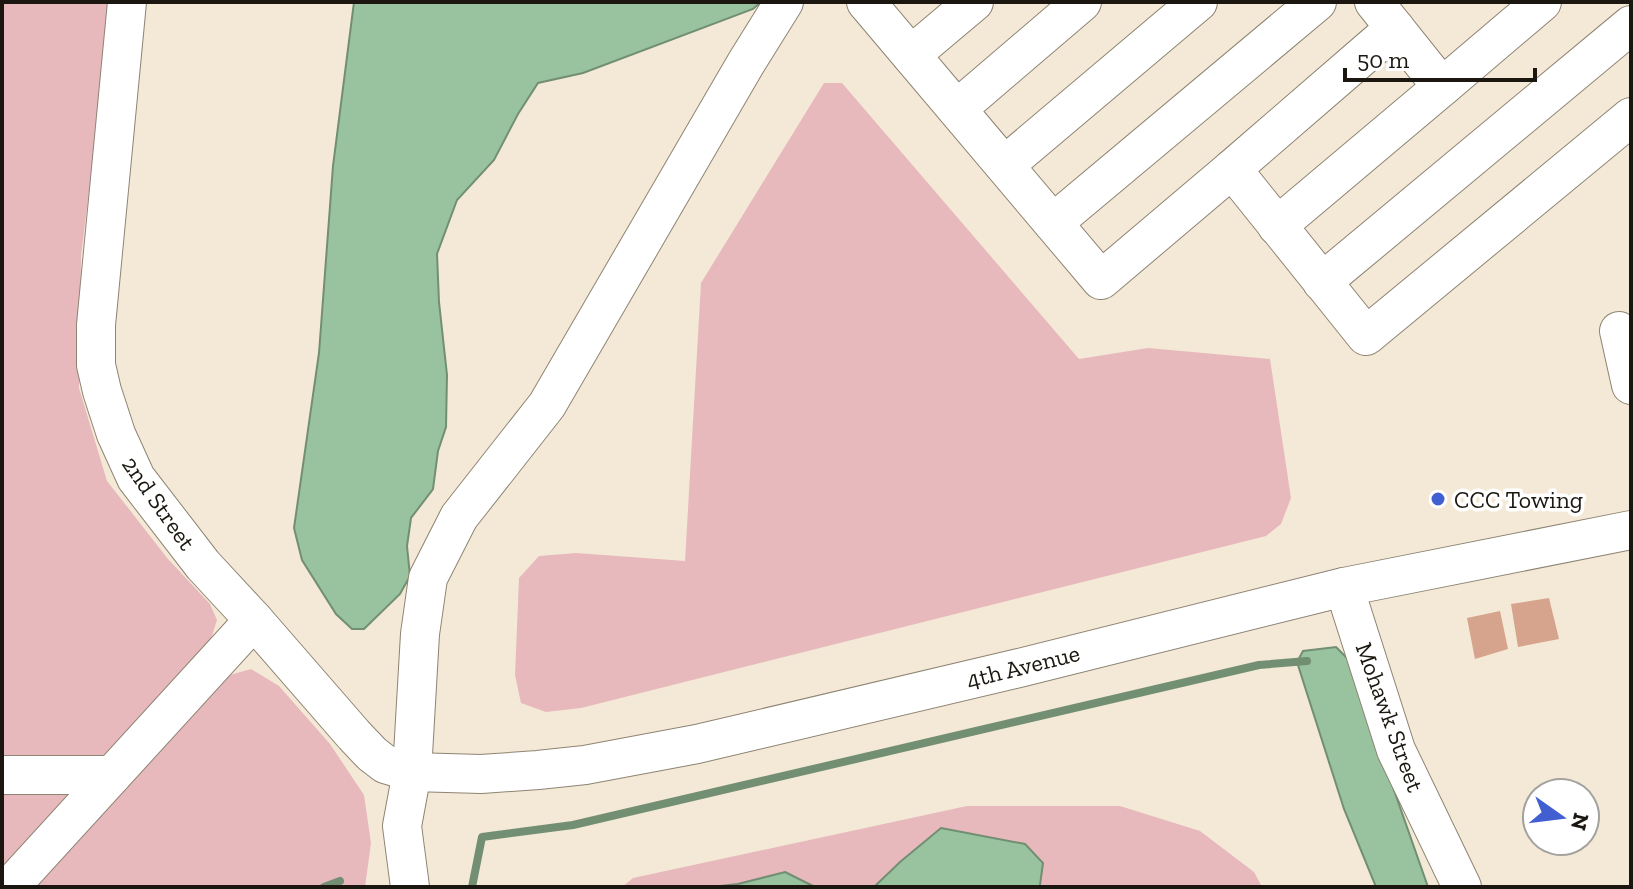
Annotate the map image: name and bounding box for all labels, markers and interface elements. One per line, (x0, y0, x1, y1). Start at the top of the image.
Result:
scale bar (1345, 32, 1535, 82)
text: 50 m (1357, 45, 1410, 74)
street label: 2nd Street (116, 450, 202, 556)
place label: CCC Towing (1454, 485, 1583, 514)
marker: CCC Towing (1429, 490, 1447, 508)
street label: 4th Avenue (963, 638, 1083, 694)
street label: Mohawk Street (1350, 638, 1430, 796)
north arrow (1521, 777, 1601, 857)
text: N (1565, 810, 1595, 833)

